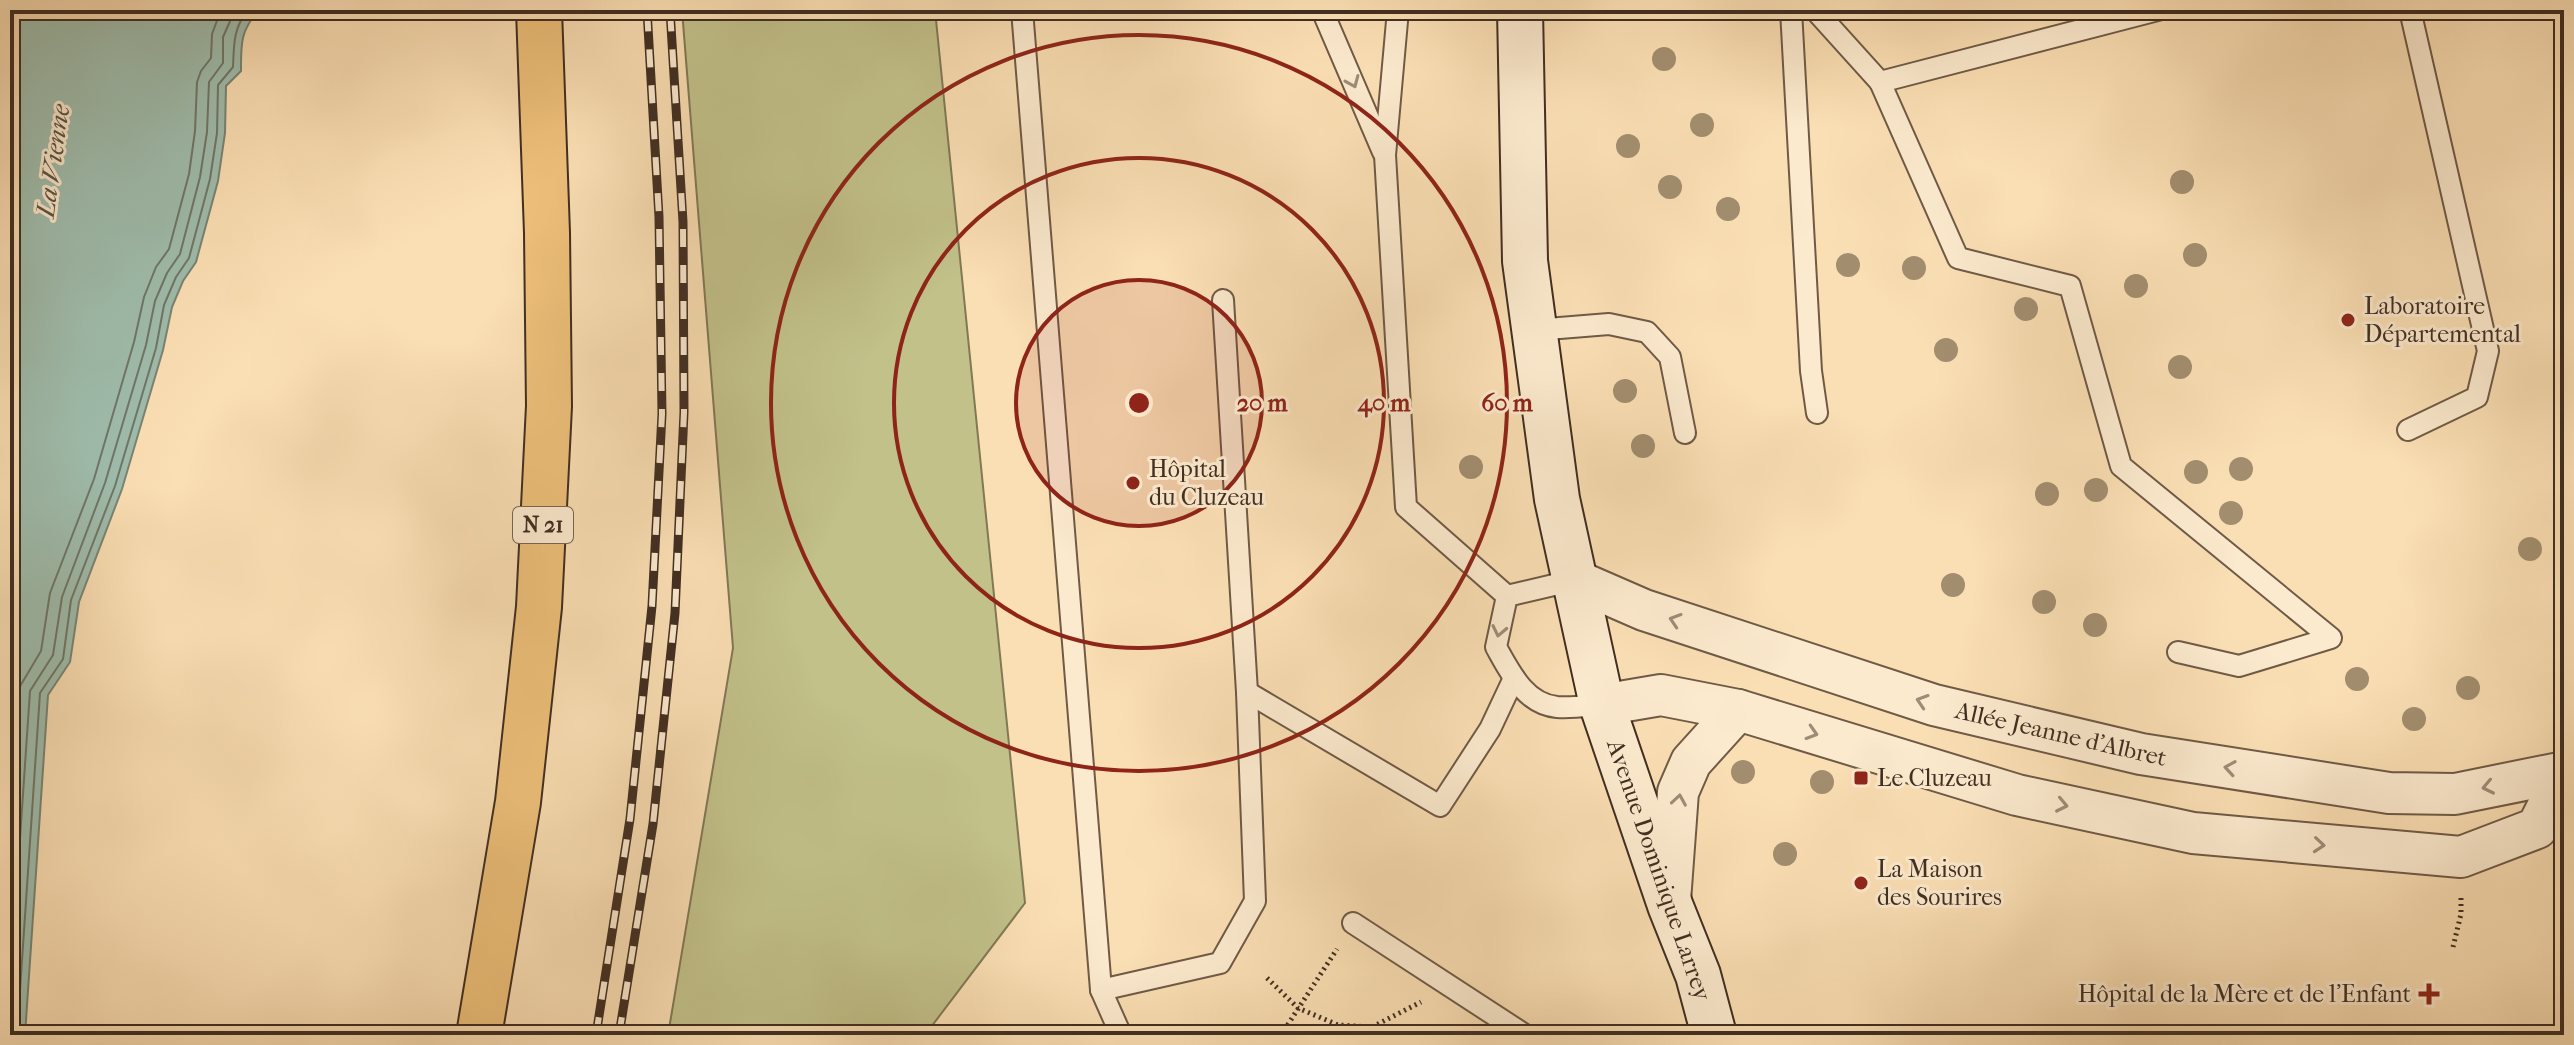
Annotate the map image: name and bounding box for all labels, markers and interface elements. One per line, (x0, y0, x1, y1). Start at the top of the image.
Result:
one-way arrow (1343, 73, 1359, 88)
water label: La Vienne (29, 101, 76, 222)
place label: Laboratoire Départemental (2364, 292, 2521, 348)
marker: Laboratoire Départemental (2339, 311, 2357, 329)
centre of rings (1125, 389, 1153, 417)
text: 20 m (1237, 389, 1288, 417)
text: 40 m (1357, 389, 1411, 418)
text: 60 m (1481, 389, 1534, 417)
place label: Hôpital du Cluzeau (1149, 455, 1264, 511)
marker: Hôpital du Cluzeau (1124, 474, 1142, 492)
road number: N 21 (513, 507, 573, 543)
one-way arrow (1668, 614, 1682, 630)
one-way arrow (1491, 624, 1508, 637)
one-way arrow (1915, 694, 1929, 710)
street label: Allée Jeanne d'Albret (1952, 696, 2170, 772)
one-way arrow (1805, 724, 1819, 740)
street label: Avenue Dominique Larrey (1601, 735, 1717, 1005)
one-way arrow (2223, 760, 2237, 777)
place label: Le Cluzeau (1877, 764, 1992, 792)
marker: Le Cluzeau (1852, 769, 1870, 787)
one-way arrow (2481, 778, 2494, 795)
one-way arrow (1670, 793, 1687, 807)
one-way arrow (2055, 796, 2068, 813)
one-way arrow (2312, 836, 2325, 853)
place label: La Maison des Sourires (1877, 855, 2002, 911)
marker: La Maison des Sourires (1852, 874, 1870, 892)
place label: Hôpital de la Mère et de l’Enfant (2078, 980, 2411, 1008)
marker: Hôpital de la Mère et de l’Enfant (2418, 983, 2440, 1005)

